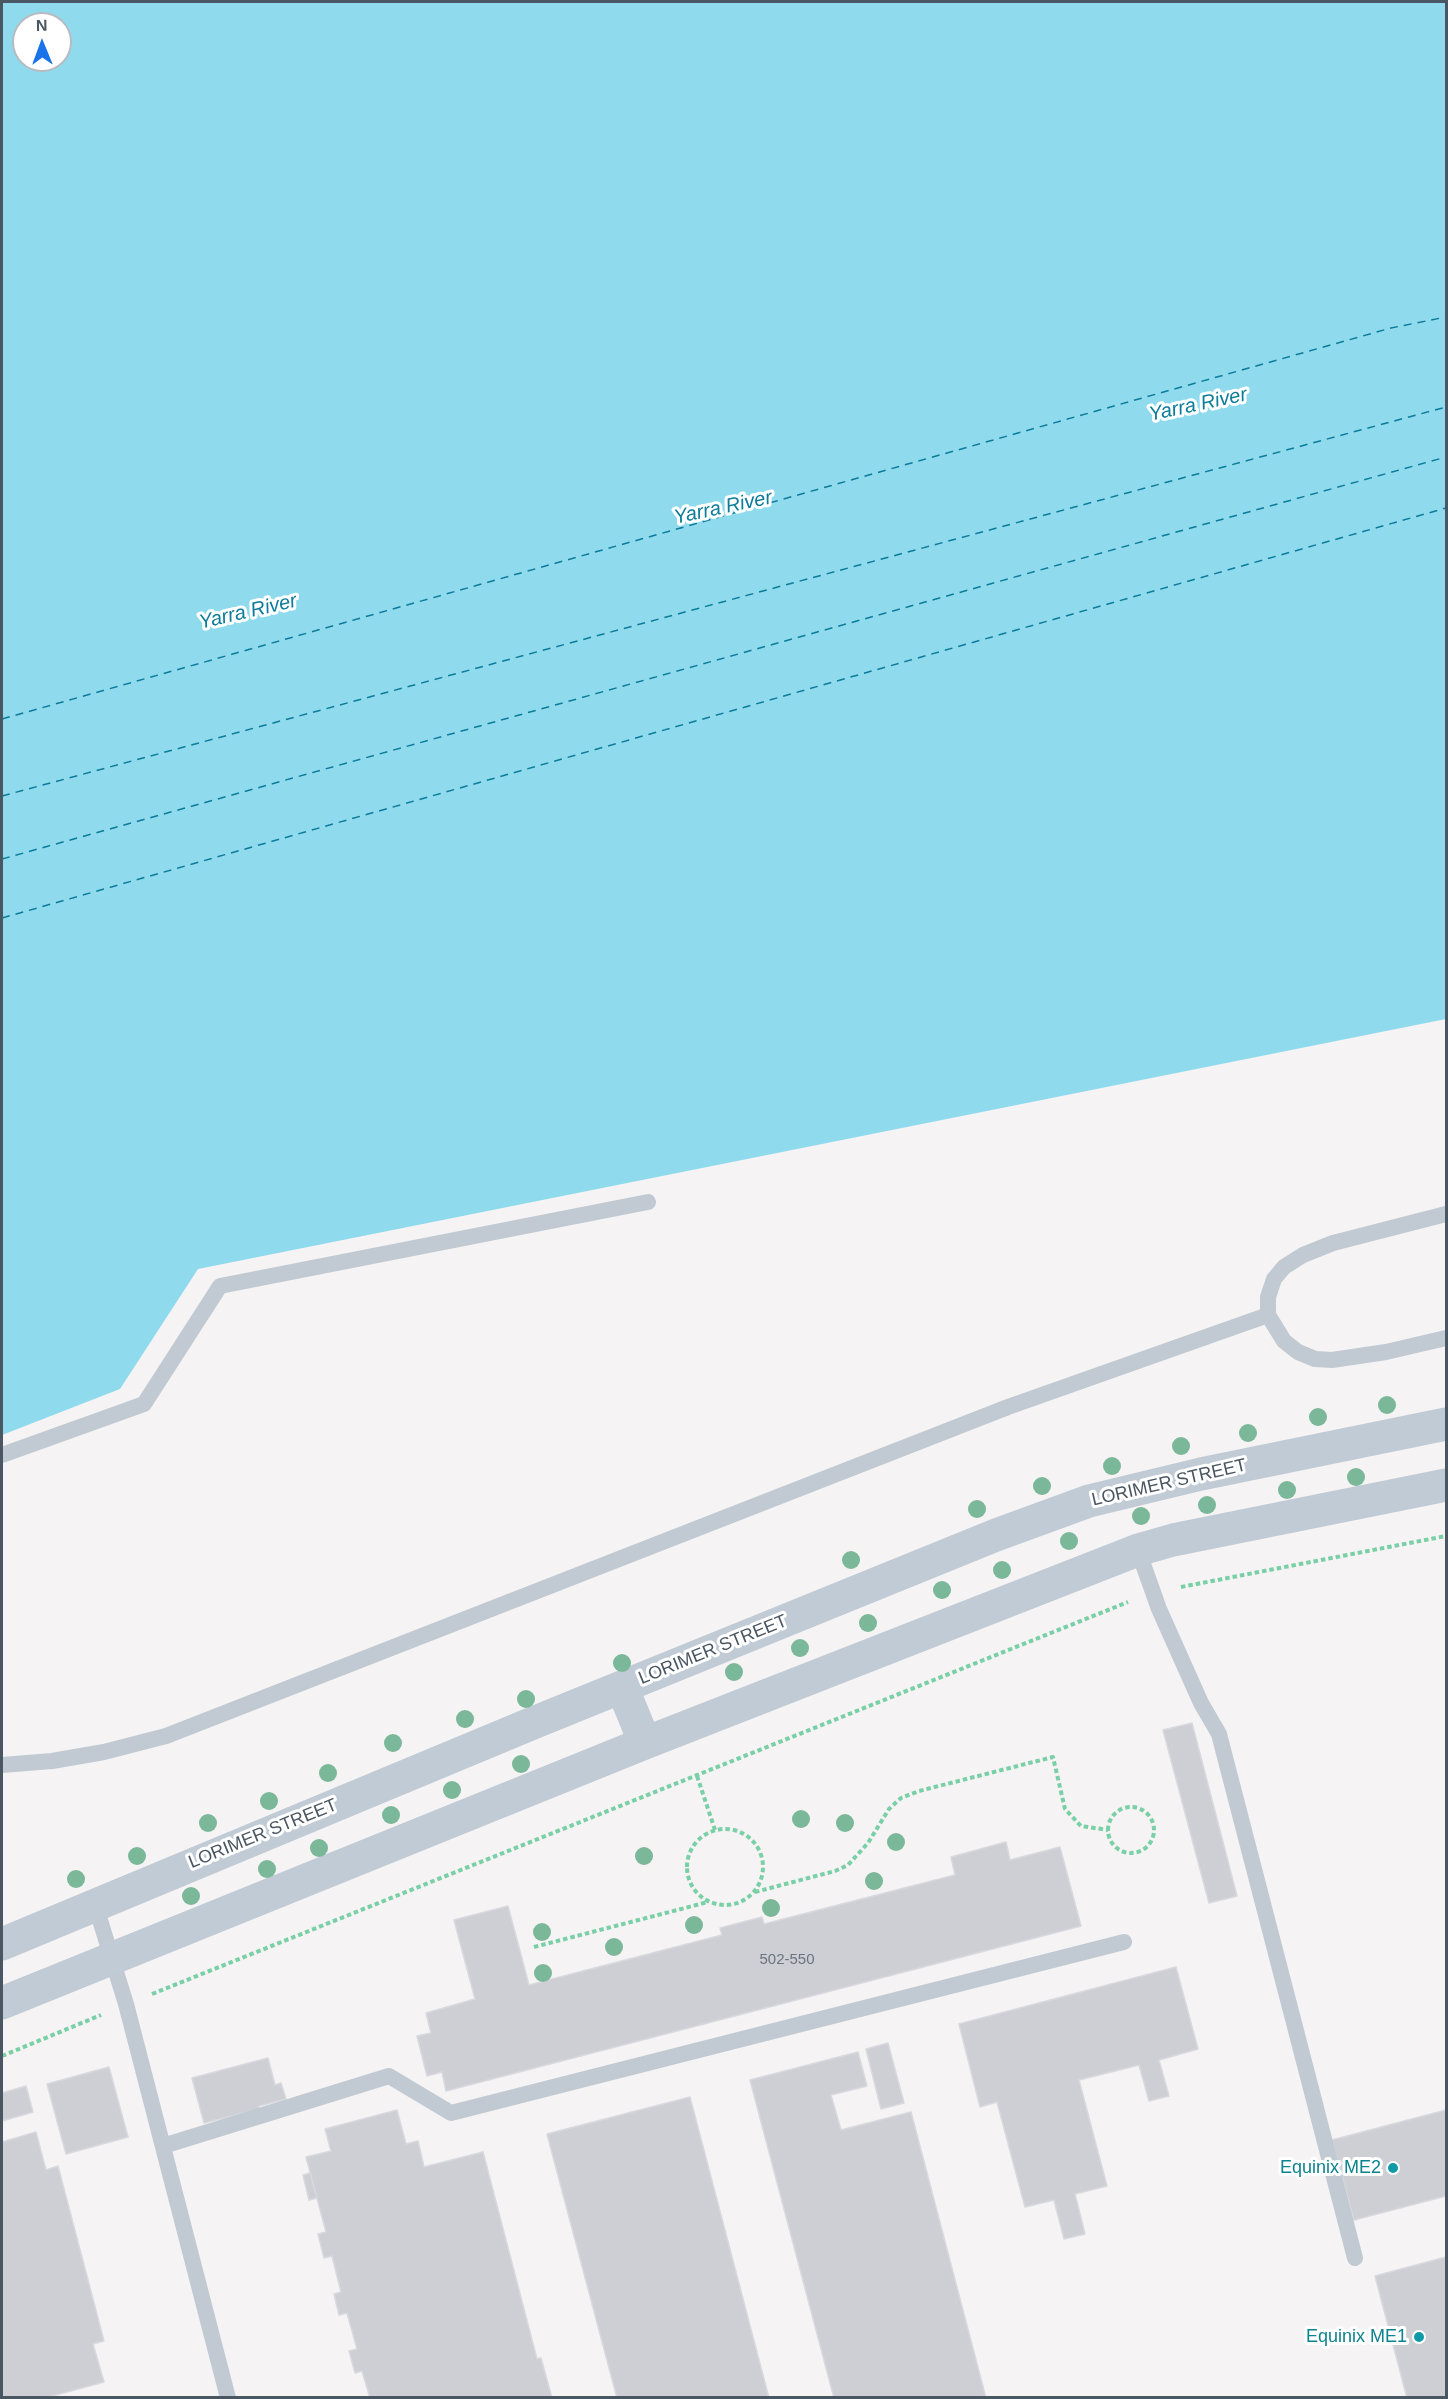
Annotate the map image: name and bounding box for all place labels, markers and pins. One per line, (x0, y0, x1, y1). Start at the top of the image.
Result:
place label: Equinix ME2 (1280, 2157, 1381, 2179)
marker: Equinix ME2 (1386, 2161, 1400, 2175)
place label: Equinix ME1 (1306, 2326, 1407, 2348)
marker: Equinix ME1 (1412, 2330, 1426, 2344)

